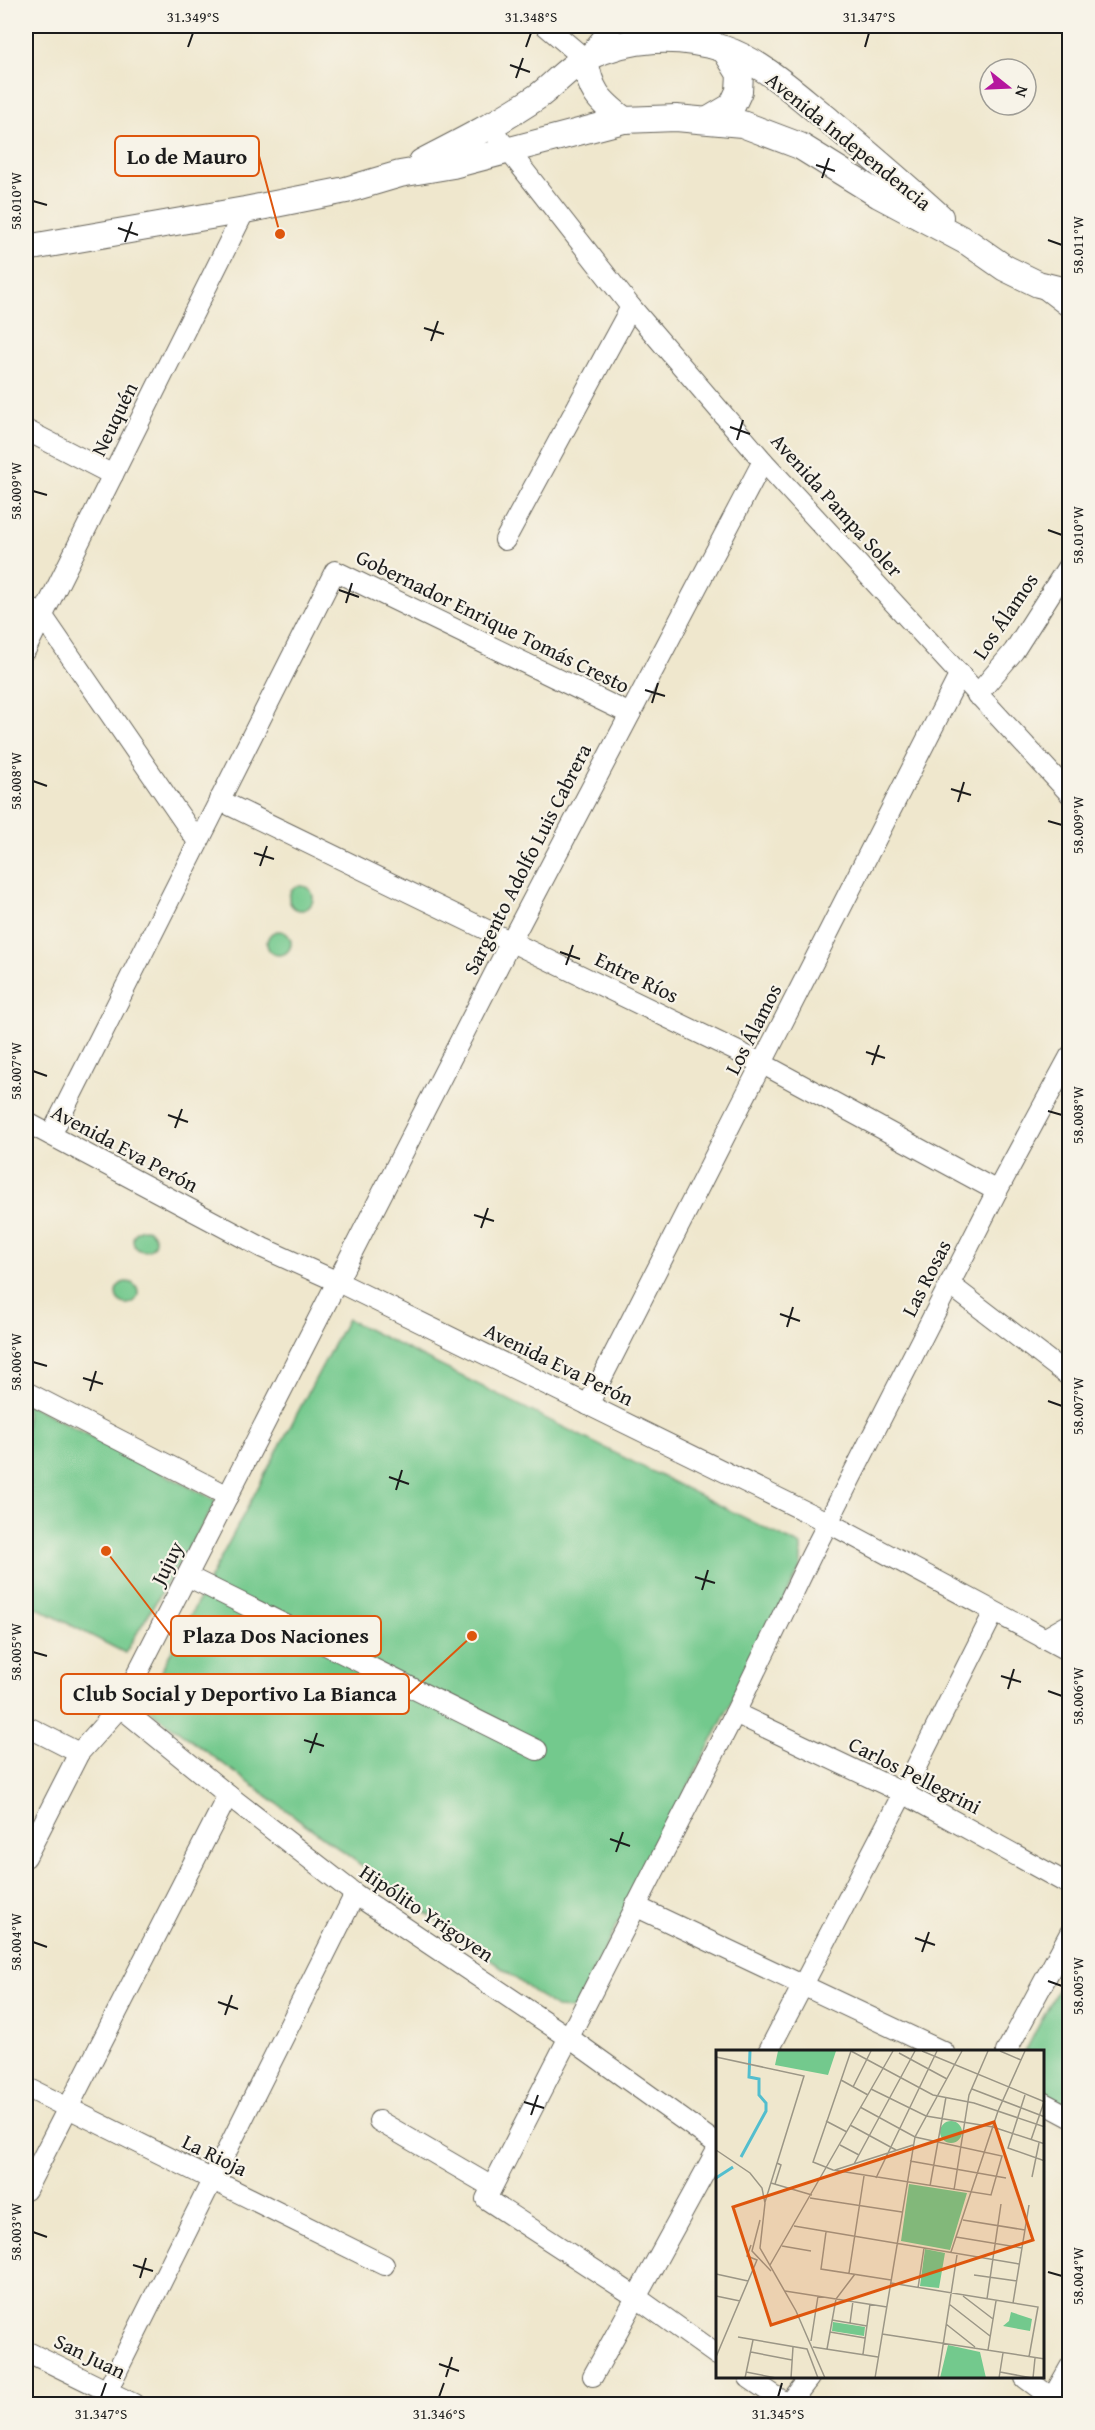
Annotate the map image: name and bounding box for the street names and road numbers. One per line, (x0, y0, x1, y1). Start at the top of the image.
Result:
street label: Avenida Independencia (759, 64, 939, 218)
street label: Neuquén (83, 377, 145, 461)
street label: Avenida Pampa Soler (764, 426, 911, 584)
street label: Gobernador Enrique Tomás Cresto (351, 541, 635, 701)
street label: Los Álamos (965, 566, 1045, 666)
street label: Sargento Adolfo Luis Cabrera (455, 738, 599, 980)
street label: Entre Ríos (590, 943, 684, 1011)
street label: Los Álamos (717, 978, 789, 1080)
street label: Avenida Eva Perón (46, 1096, 204, 1200)
street label: Las Rosas (893, 1234, 959, 1322)
street label: Avenida Eva Perón (479, 1314, 639, 1414)
street label: Jujuy (142, 1535, 191, 1593)
street label: Carlos Pellegrini (843, 1728, 987, 1822)
street label: Hipólito Yrigoyen (353, 1856, 501, 1970)
street label: La Rioja (177, 2126, 253, 2184)
street label: San Juan (49, 2325, 131, 2387)

